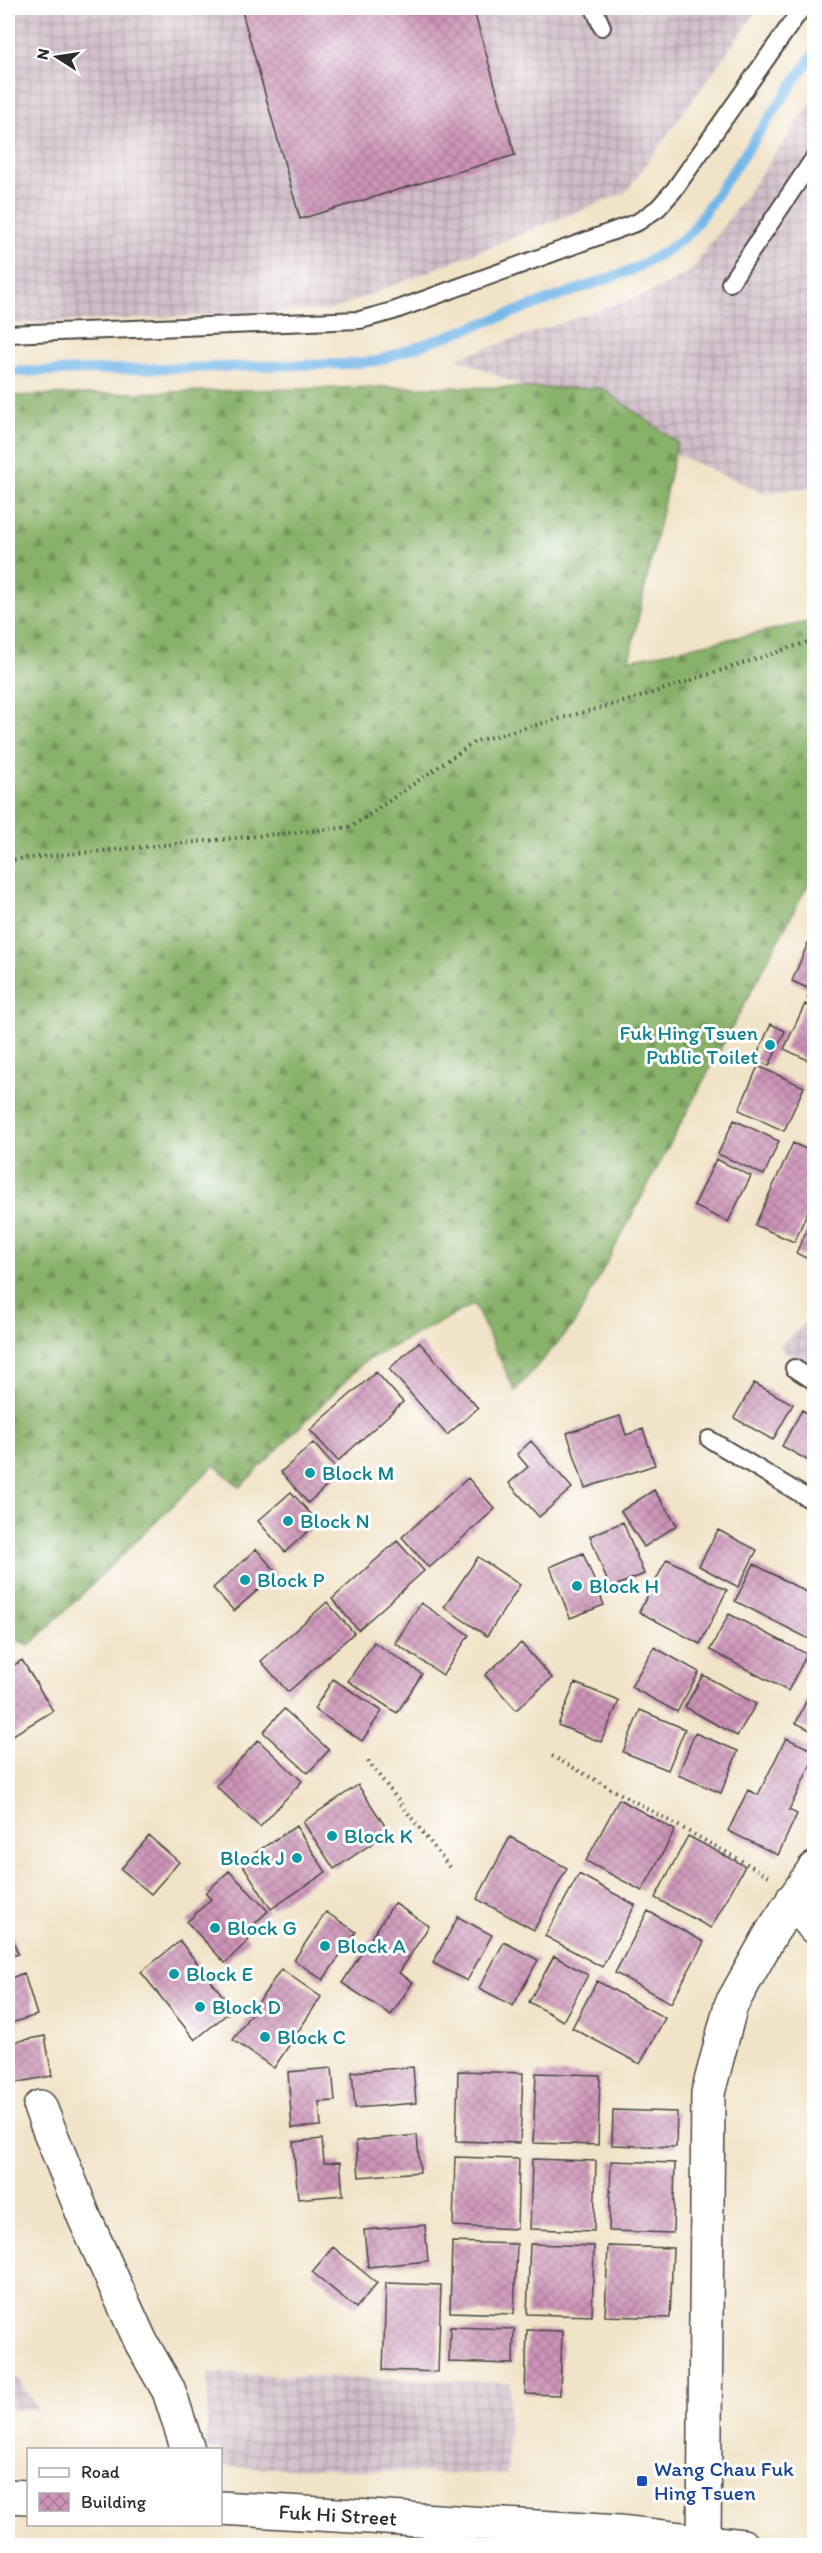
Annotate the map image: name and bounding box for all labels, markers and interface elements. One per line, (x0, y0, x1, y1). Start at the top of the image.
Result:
north arrow (27, 27, 87, 87)
text: N (32, 47, 53, 61)
place label: Fuk Hing Tsuen Public Toilet (620, 1020, 758, 1069)
marker: Fuk Hing Tsuen Public Toilet (763, 1038, 777, 1052)
place label: Block M (322, 1460, 394, 1485)
marker: Block M (303, 1466, 317, 1480)
place label: Block N (300, 1508, 370, 1533)
marker: Block N (281, 1514, 295, 1528)
place label: Block P (257, 1567, 324, 1592)
marker: Block P (238, 1573, 252, 1587)
place label: Block H (589, 1573, 659, 1598)
marker: Block H (570, 1579, 584, 1593)
place label: Block K (344, 1823, 413, 1848)
marker: Block K (325, 1829, 339, 1843)
place label: Block J (220, 1845, 285, 1870)
marker: Block J (290, 1851, 304, 1865)
place label: Block G (227, 1915, 297, 1940)
marker: Block G (208, 1921, 222, 1935)
place label: Block A (337, 1933, 406, 1958)
marker: Block A (318, 1939, 332, 1953)
place label: Block E (186, 1961, 253, 1986)
marker: Block E (167, 1967, 181, 1981)
place label: Block D (212, 1994, 281, 2019)
marker: Block D (193, 2000, 207, 2014)
place label: Block C (277, 2024, 346, 2049)
marker: Block C (258, 2030, 272, 2044)
legend (27, 2448, 222, 2526)
place label: Wang Chau Fuk Hing Tsuen (654, 2456, 794, 2505)
text: Road (81, 2461, 120, 2483)
marker: Wang Chau Fuk Hing Tsuen (635, 2474, 649, 2488)
text: Building (81, 2491, 147, 2513)
street label: Fuk Hi Street (278, 2499, 398, 2531)

